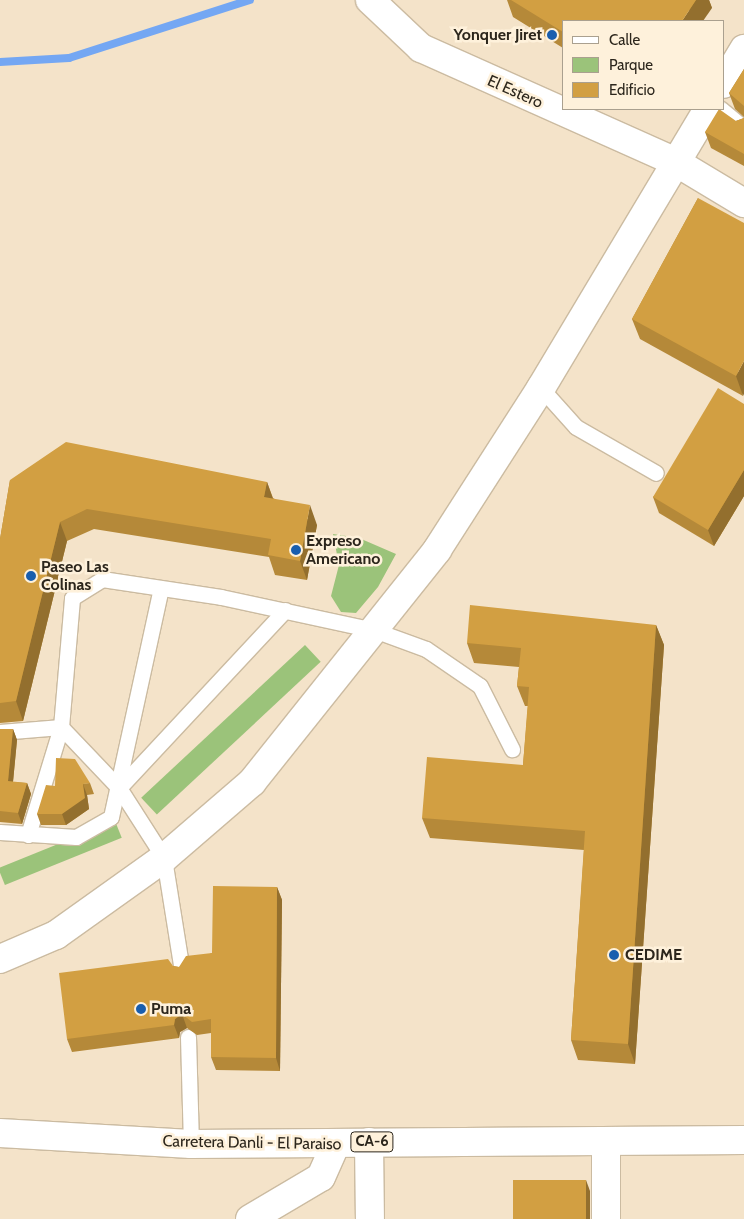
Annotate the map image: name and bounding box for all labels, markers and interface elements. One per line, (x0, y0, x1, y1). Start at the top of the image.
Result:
legend (562, 20, 724, 110)
place label: Yonquer Jiret (454, 25, 542, 45)
marker: Yonquer Jiret (546, 29, 558, 41)
text: Calle (609, 31, 640, 49)
text: Parque (609, 56, 653, 74)
street label: El Estero (484, 71, 546, 113)
text: Edificio (609, 81, 655, 99)
place label: Expreso Americano (306, 531, 380, 569)
marker: Expreso Americano (290, 544, 302, 556)
place label: Paseo Las Colinas (41, 557, 109, 595)
marker: Paseo Las Colinas (25, 570, 37, 582)
place label: CEDIME (625, 945, 682, 965)
marker: CEDIME (607, 948, 621, 962)
place label: Puma (151, 999, 191, 1019)
marker: Puma (135, 1003, 147, 1015)
road number: CA-6 (350, 1130, 394, 1154)
street label: Carretera Danli - El Paraiso (162, 1132, 342, 1154)

